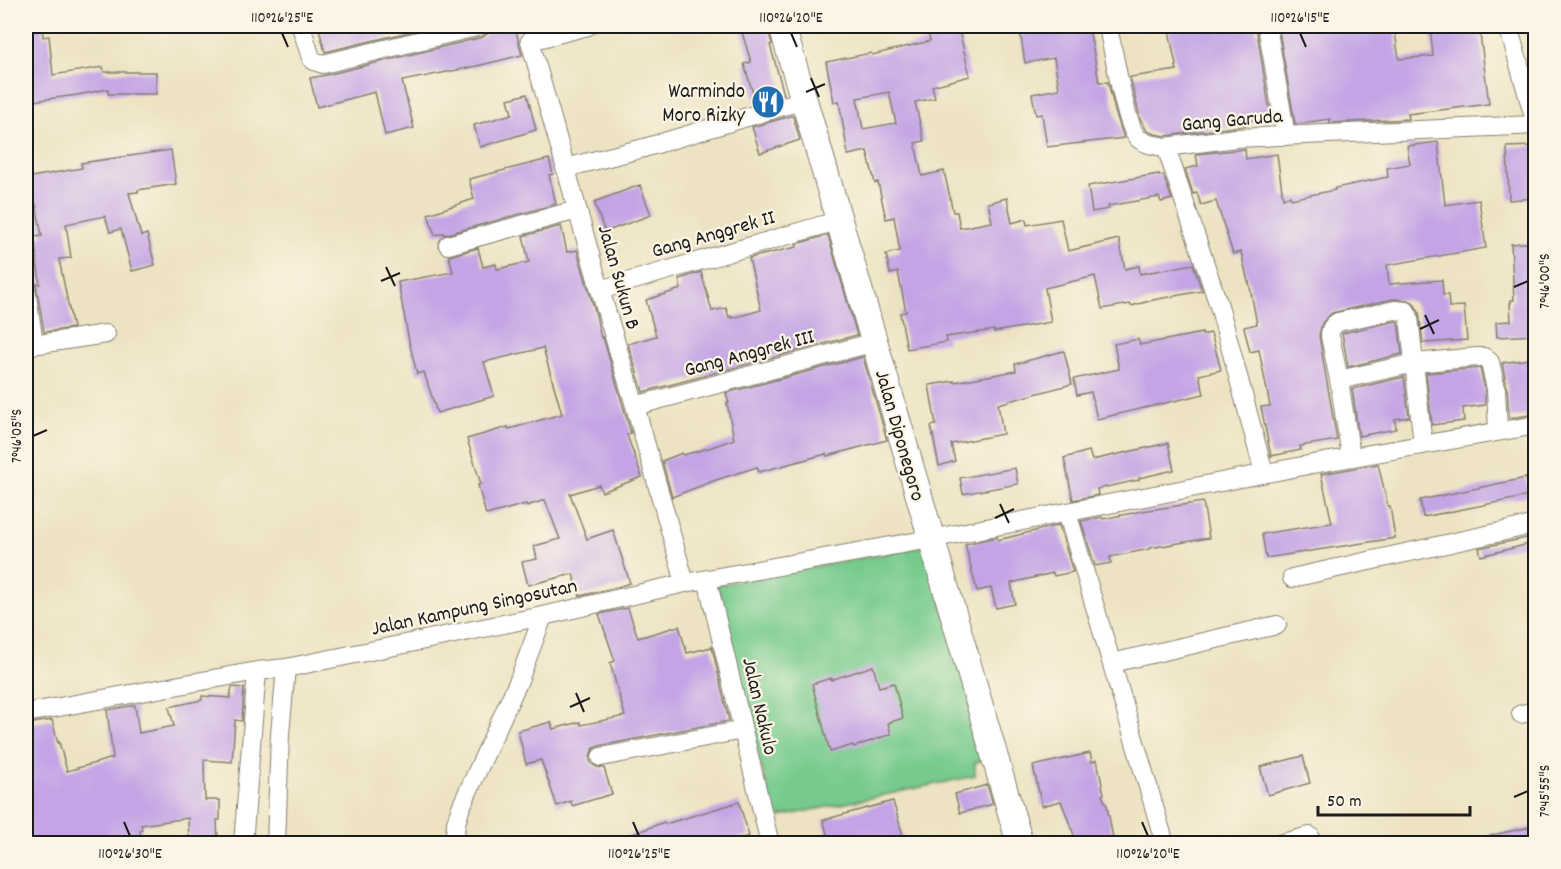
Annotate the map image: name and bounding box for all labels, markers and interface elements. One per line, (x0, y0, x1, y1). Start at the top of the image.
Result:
text: 110°26'25"E (251, 8, 313, 30)
text: 110°26'20"E (759, 8, 823, 30)
text: 110°26'15"E (1271, 8, 1330, 30)
place label: Warmindo Moro Rizky (662, 78, 745, 132)
restaurant icon: Warmindo Moro Rizky (750, 84, 786, 120)
street label: Gang Garuda (1181, 103, 1285, 141)
street label: Gang Anggrek II (649, 204, 780, 268)
street label: Jalan Sukun B (588, 222, 646, 334)
text: 7°46'00"S (1535, 253, 1557, 309)
street label: Gang Anggrek III (681, 323, 819, 387)
street label: Jalan Diponegoro (865, 367, 931, 505)
text: 7°46'05"S (7, 409, 29, 463)
street label: Jalan Kampung Singosutan (369, 572, 580, 645)
street label: Jalan Nakulo (732, 655, 784, 758)
text: 7°45'55"S (1535, 765, 1557, 817)
scale bar (1318, 779, 1470, 817)
text: 50 m (1327, 790, 1362, 815)
text: 110°26'30"E (98, 844, 162, 866)
text: 110°26'25"E (608, 844, 670, 866)
text: 110°26'20"E (1116, 844, 1180, 866)

